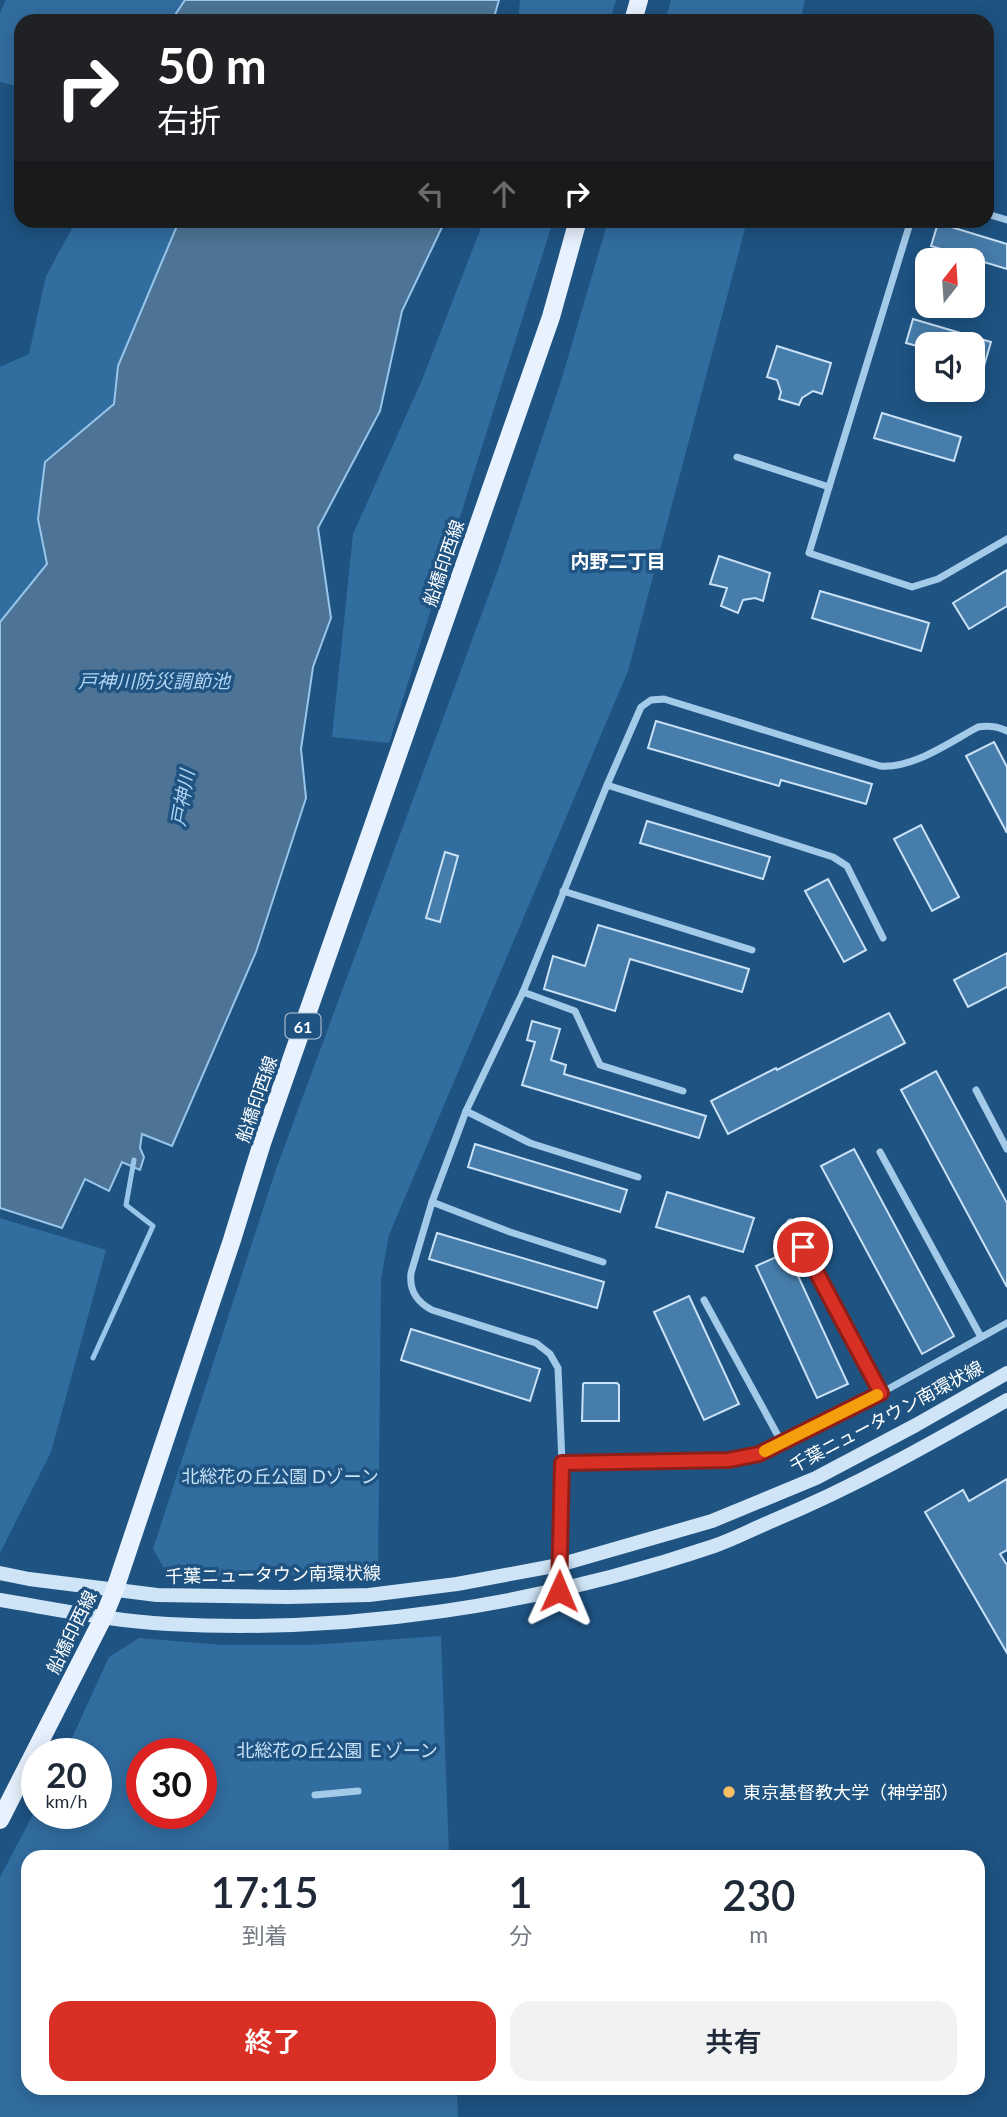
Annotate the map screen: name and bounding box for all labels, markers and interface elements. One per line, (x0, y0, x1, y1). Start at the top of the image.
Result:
text: 50 m (157, 36, 267, 94)
icon: right (42, 42, 133, 133)
text: 右折 (157, 100, 221, 139)
icon: left (412, 175, 450, 213)
icon: ahead (485, 175, 523, 213)
icon: right (558, 175, 596, 213)
north arrow (915, 248, 985, 318)
map controls (915, 248, 985, 402)
button: sound (915, 332, 985, 402)
street label: 船橋印西線 (418, 517, 468, 609)
district label: 内野二丁目 (570, 549, 666, 572)
water label: 戸神川防災調節池 (78, 669, 232, 692)
water label: 戸神川 (166, 766, 199, 828)
road number: 61 (286, 1014, 320, 1038)
street label: 船橋印西線 (231, 1053, 281, 1145)
pin (773, 1217, 833, 1277)
icon: arrive (784, 1228, 822, 1266)
street label: 千葉ニュータウン南環状線 (785, 1356, 987, 1476)
park label: 北総花の丘公園 Dゾーン (181, 1465, 379, 1487)
position arrow (522, 1554, 596, 1628)
street label: 千葉ニュータウン南環状線 (165, 1561, 381, 1587)
street label: 船橋印西線 (41, 1587, 101, 1677)
speed limit sign: 30 (126, 1738, 217, 1829)
park label: 北総花の丘公園 Ｅゾーン (236, 1739, 438, 1761)
text: 20 (46, 1753, 87, 1795)
place label: 東京基督教大学（神学部） (743, 1781, 959, 1803)
marker: 東京基督教大学（神学部） (721, 1784, 737, 1800)
text: km/h (45, 1790, 88, 1812)
text: 17:15 (211, 1867, 319, 1917)
text: 1 (508, 1867, 533, 1917)
text: 230 (722, 1870, 795, 1920)
text: m (749, 1920, 768, 1948)
text: 到着 (242, 1921, 288, 1949)
text: 分 (509, 1921, 532, 1949)
button: 終了 (49, 2001, 496, 2081)
button: 共有 (510, 2001, 957, 2081)

